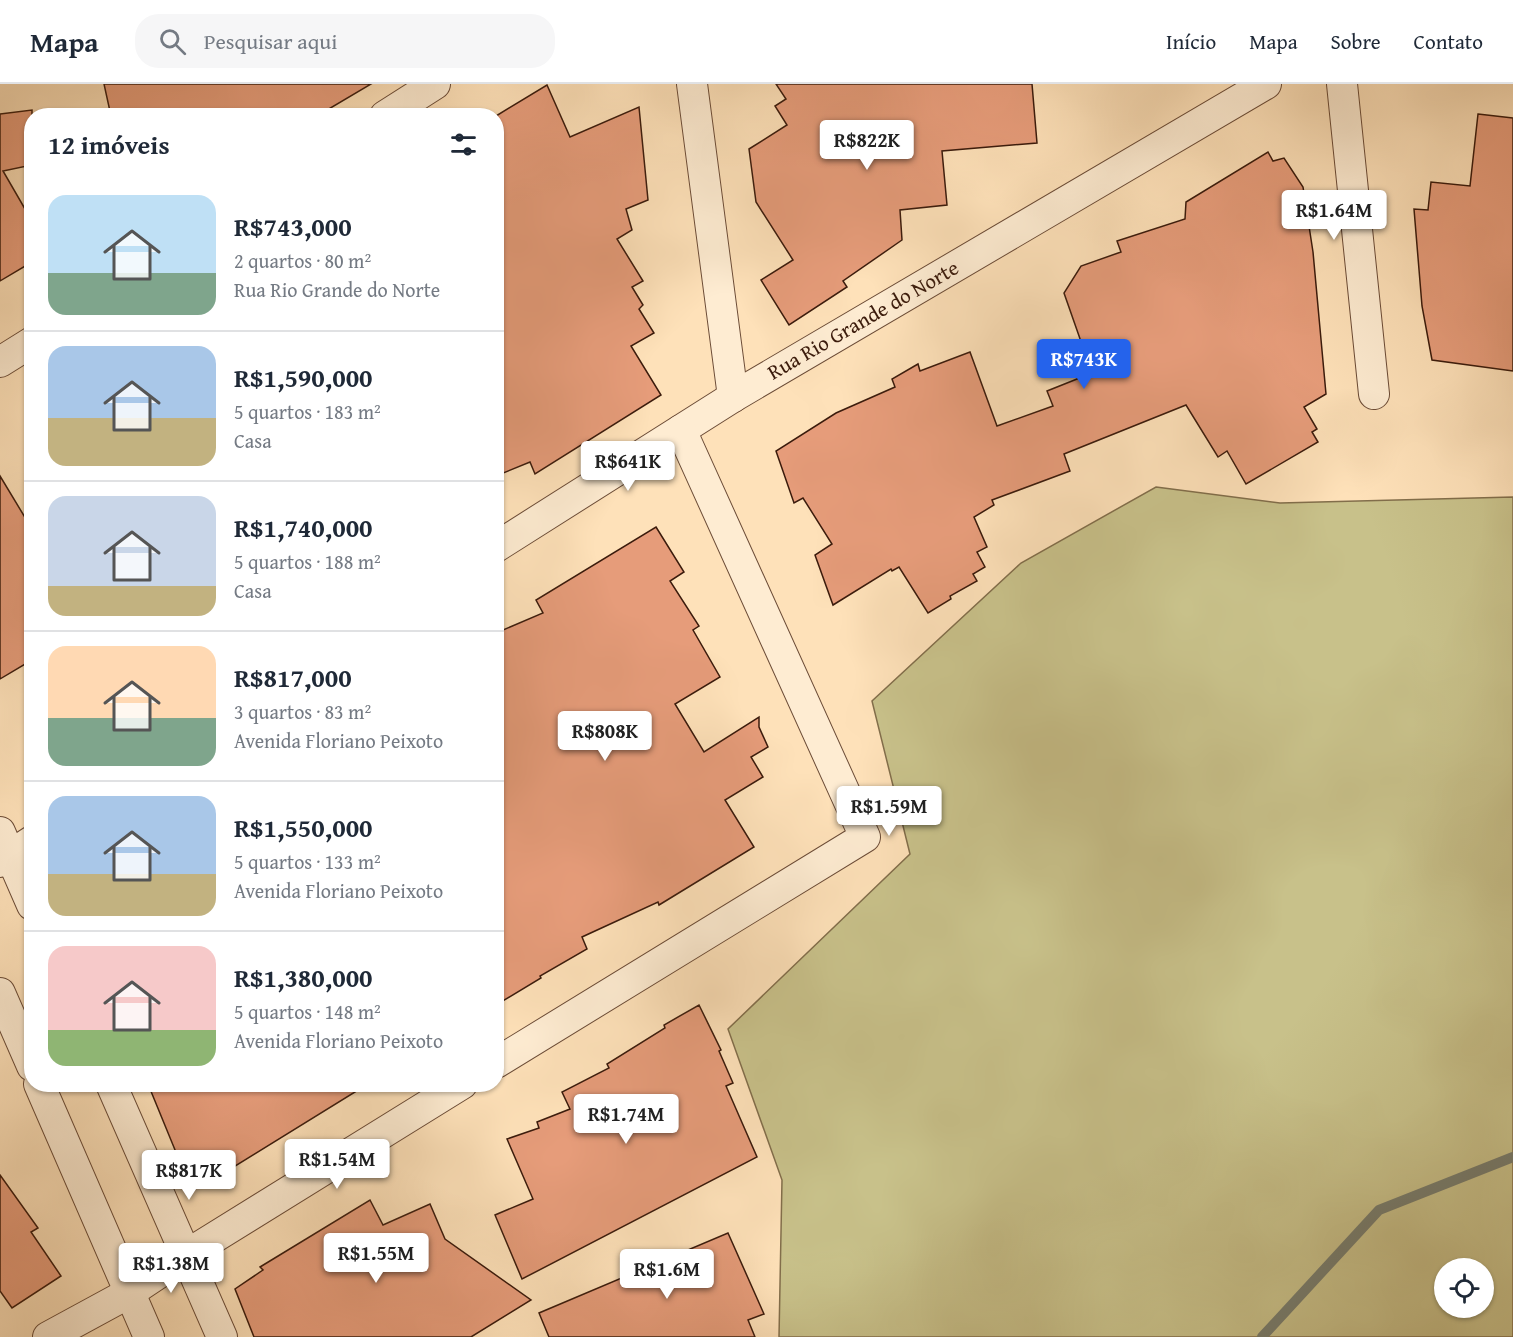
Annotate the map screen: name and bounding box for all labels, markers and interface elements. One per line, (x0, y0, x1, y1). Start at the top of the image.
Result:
search box (135, 14, 555, 68)
text: Mapa (30, 21, 99, 62)
icon: search (156, 25, 189, 58)
text: Pesquisar aqui (204, 25, 337, 57)
text: Início (1166, 26, 1216, 57)
text: Mapa (1249, 26, 1298, 57)
text: Sobre (1331, 26, 1381, 57)
text: Contato (1414, 26, 1483, 57)
pin: R$822K (818, 120, 916, 171)
text: 12 imóveis (48, 125, 170, 164)
text: R$822K (834, 125, 900, 154)
icon: filters (447, 128, 480, 161)
pin: R$1.64M (1279, 190, 1389, 241)
text: R$1.64M (1296, 195, 1372, 224)
text: R$743,000 (234, 207, 352, 246)
icon: home (96, 219, 168, 291)
text: 2 quartos · 80 m² (234, 246, 371, 275)
street label: Rua Rio Grande do Norte (761, 252, 964, 387)
text: Rua Rio Grande do Norte (234, 275, 440, 304)
pin: R$743K (1035, 339, 1133, 390)
text: R$743K (1051, 344, 1117, 373)
text: R$1,590,000 (234, 358, 373, 397)
icon: home (96, 370, 168, 442)
text: 5 quartos · 183 m² (234, 397, 381, 426)
text: Casa (234, 426, 272, 455)
pin: R$641K (579, 441, 677, 492)
text: R$641K (595, 446, 661, 475)
text: R$1,740,000 (234, 508, 373, 547)
icon: home (96, 520, 168, 592)
text: 5 quartos · 188 m² (234, 547, 381, 576)
text: Casa (234, 576, 272, 605)
text: R$817,000 (234, 658, 352, 697)
icon: home (96, 670, 168, 742)
text: 3 quartos · 83 m² (234, 697, 371, 726)
pin: R$808K (556, 711, 654, 762)
text: R$808K (572, 716, 638, 745)
text: Avenida Floriano Peixoto (234, 726, 443, 755)
pin: R$1.59M (834, 786, 944, 837)
text: R$1.59M (851, 791, 927, 820)
text: R$1,550,000 (234, 808, 373, 847)
icon: home (96, 820, 168, 892)
text: 5 quartos · 133 m² (234, 847, 381, 876)
text: Avenida Floriano Peixoto (234, 876, 443, 905)
text: R$1,380,000 (234, 958, 373, 997)
icon: home (96, 970, 168, 1042)
text: 5 quartos · 148 m² (234, 997, 381, 1026)
text: Avenida Floriano Peixoto (234, 1026, 443, 1055)
pin: R$1.74M (571, 1094, 681, 1145)
text: R$1.74M (588, 1099, 664, 1128)
pin: R$1.54M (282, 1139, 392, 1190)
text: R$1.54M (299, 1144, 375, 1173)
pin: R$817K (140, 1150, 238, 1201)
text: R$817K (156, 1155, 222, 1184)
pin: R$1.55M (321, 1233, 431, 1284)
text: R$1.55M (338, 1238, 414, 1267)
pin: R$1.38M (116, 1243, 226, 1294)
text: R$1.38M (133, 1248, 209, 1277)
pin: R$1.6M (618, 1249, 716, 1300)
text: R$1.6M (634, 1254, 700, 1283)
map controls (1434, 1258, 1494, 1318)
button: locate (1434, 1258, 1494, 1318)

